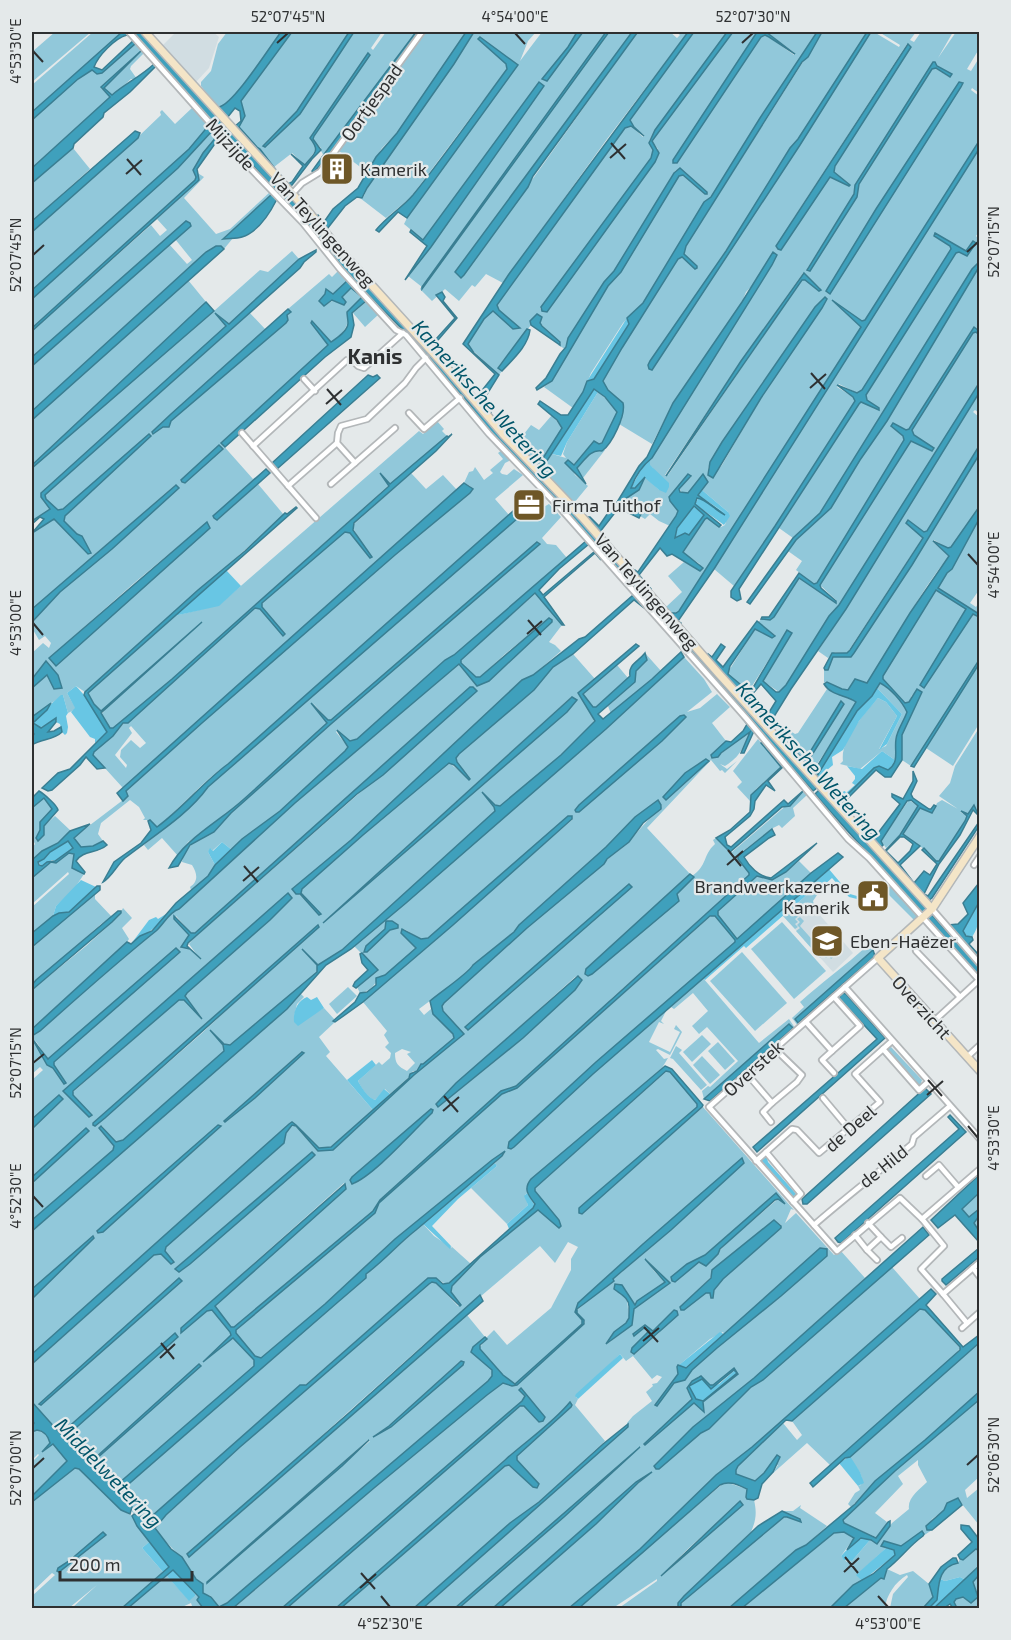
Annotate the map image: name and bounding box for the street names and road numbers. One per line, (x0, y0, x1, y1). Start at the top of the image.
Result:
street label: Oortjespad (336, 59, 406, 145)
street label: Mijzijde (202, 113, 260, 175)
street label: Van Teylingenweg (266, 167, 380, 291)
street label: Van Teylingenweg (591, 528, 703, 654)
street label: Overzicht (888, 971, 956, 1043)
street label: Overstek (718, 1035, 788, 1101)
street label: de Deel (820, 1099, 881, 1156)
street label: de Hild (854, 1140, 912, 1192)

